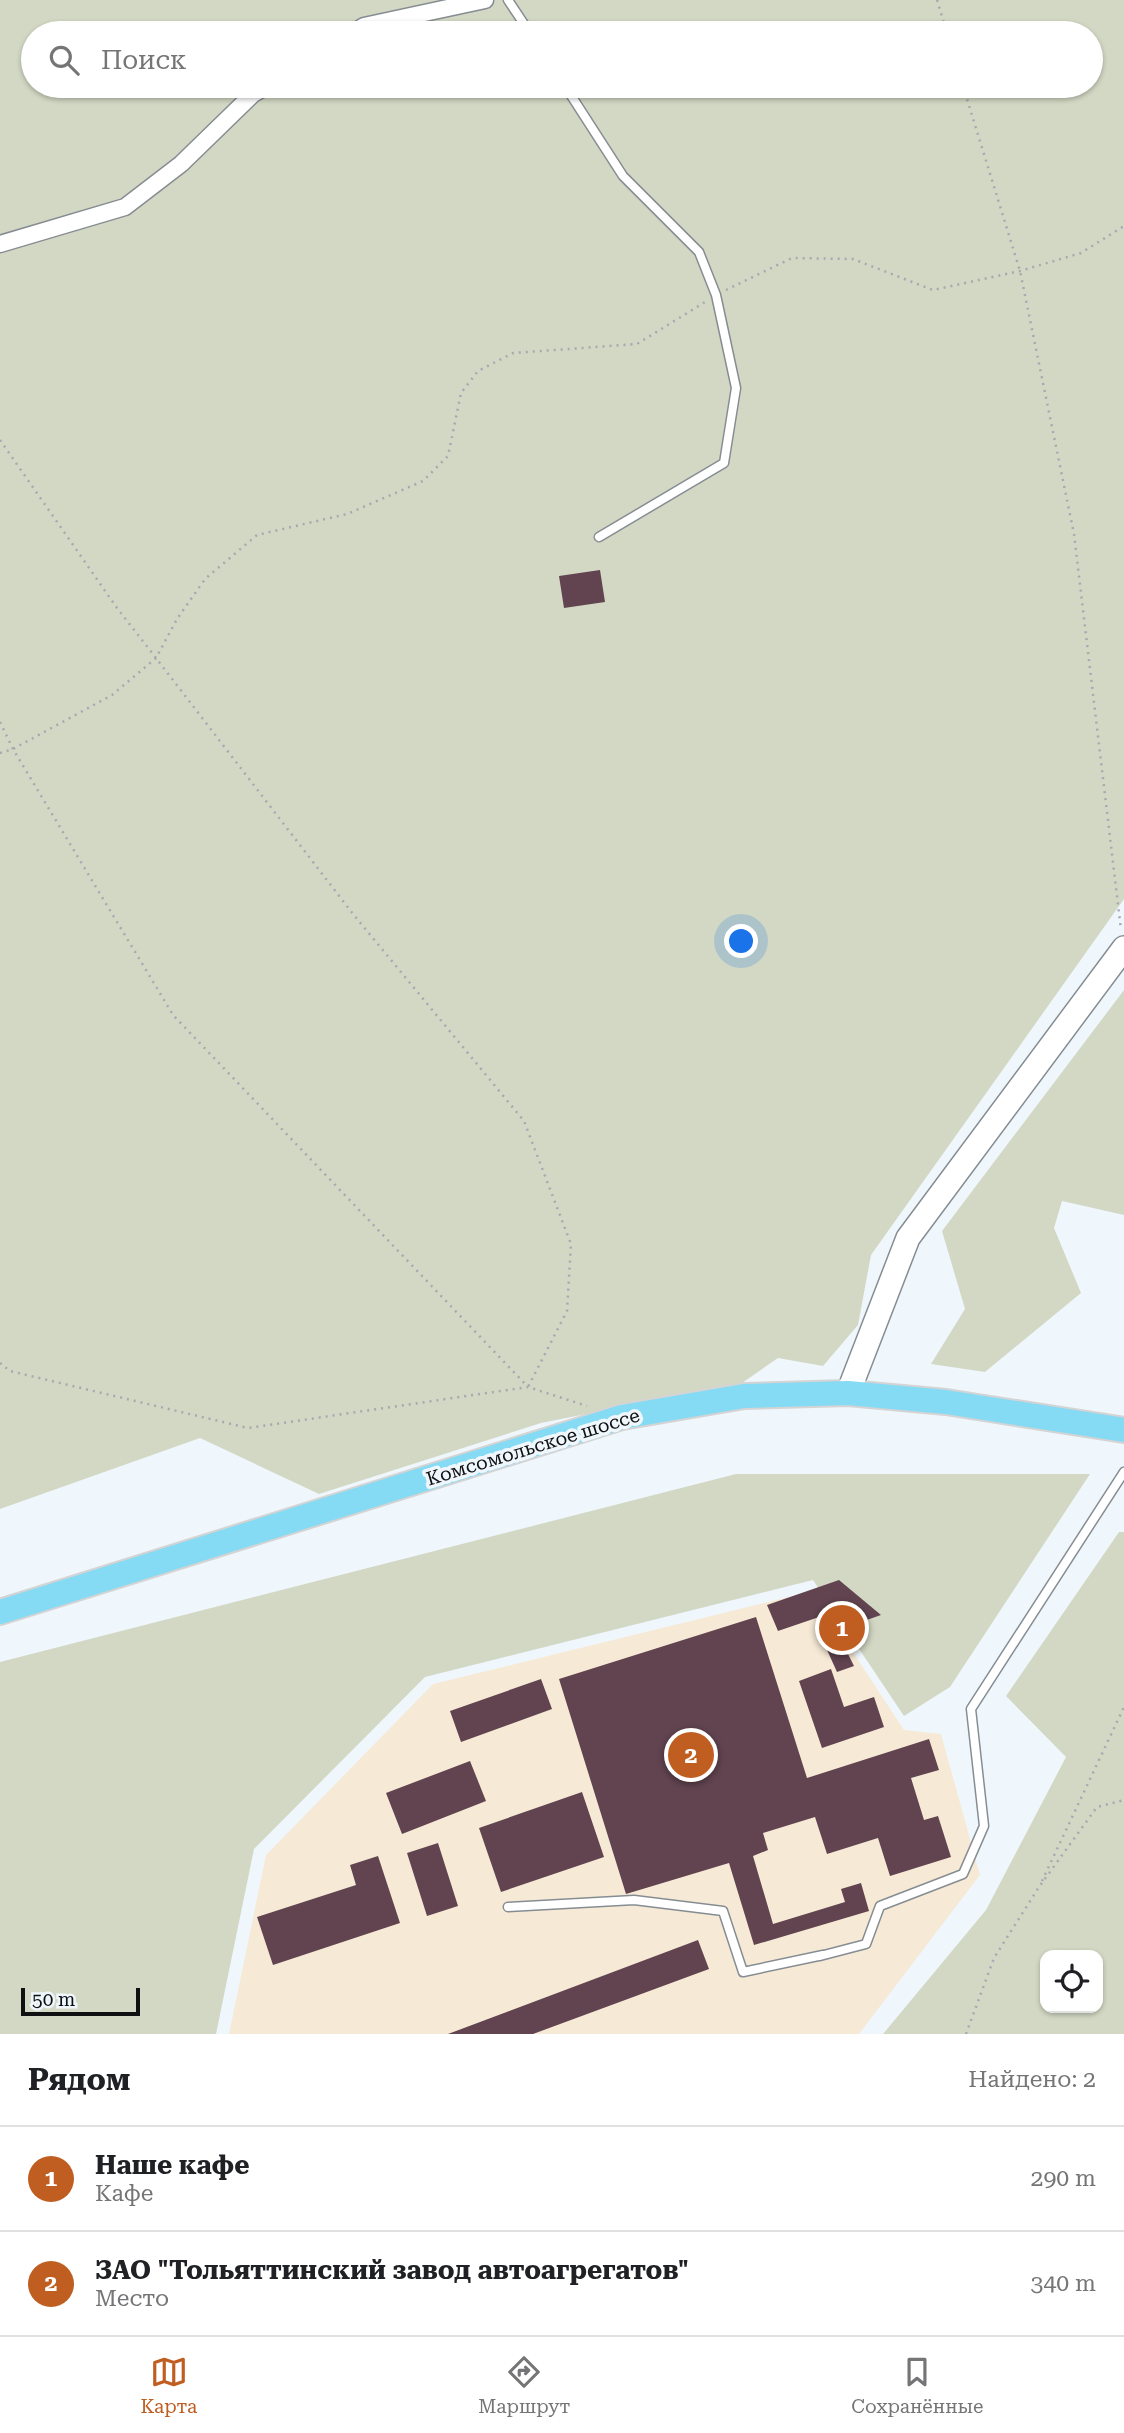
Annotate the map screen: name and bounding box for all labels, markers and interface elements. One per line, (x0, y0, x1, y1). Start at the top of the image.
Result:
search box (21, 21, 1103, 98)
icon: search (45, 41, 83, 79)
text: Поиск (101, 45, 187, 75)
your location (724, 924, 758, 958)
street label: Комсомольское шоссе (424, 1404, 642, 1490)
pin: 1 (819, 1602, 865, 1654)
pin: 2 (668, 1729, 714, 1781)
map controls (1040, 1950, 1103, 2013)
button: locate (1040, 1950, 1103, 2013)
scale bar (21, 1985, 140, 2017)
text: 50 m (32, 1988, 75, 2011)
text: Рядом (28, 2062, 130, 2097)
text: Найдено: 2 (968, 2066, 1096, 2093)
text: Наше кафе (95, 2150, 249, 2180)
text: 1 (45, 2165, 57, 2192)
text: 290 m (1031, 2165, 1096, 2192)
text: Кафе (95, 2180, 153, 2207)
text: ЗАО "Тольяттинский завод автоагрегатов" (95, 2255, 689, 2285)
text: 2 (45, 2270, 57, 2297)
text: 340 m (1031, 2270, 1096, 2297)
text: Место (95, 2285, 169, 2312)
tab: Карта (140, 2353, 197, 2418)
tab: Маршрут (478, 2353, 570, 2418)
tab: Сохранённые (851, 2353, 984, 2418)

